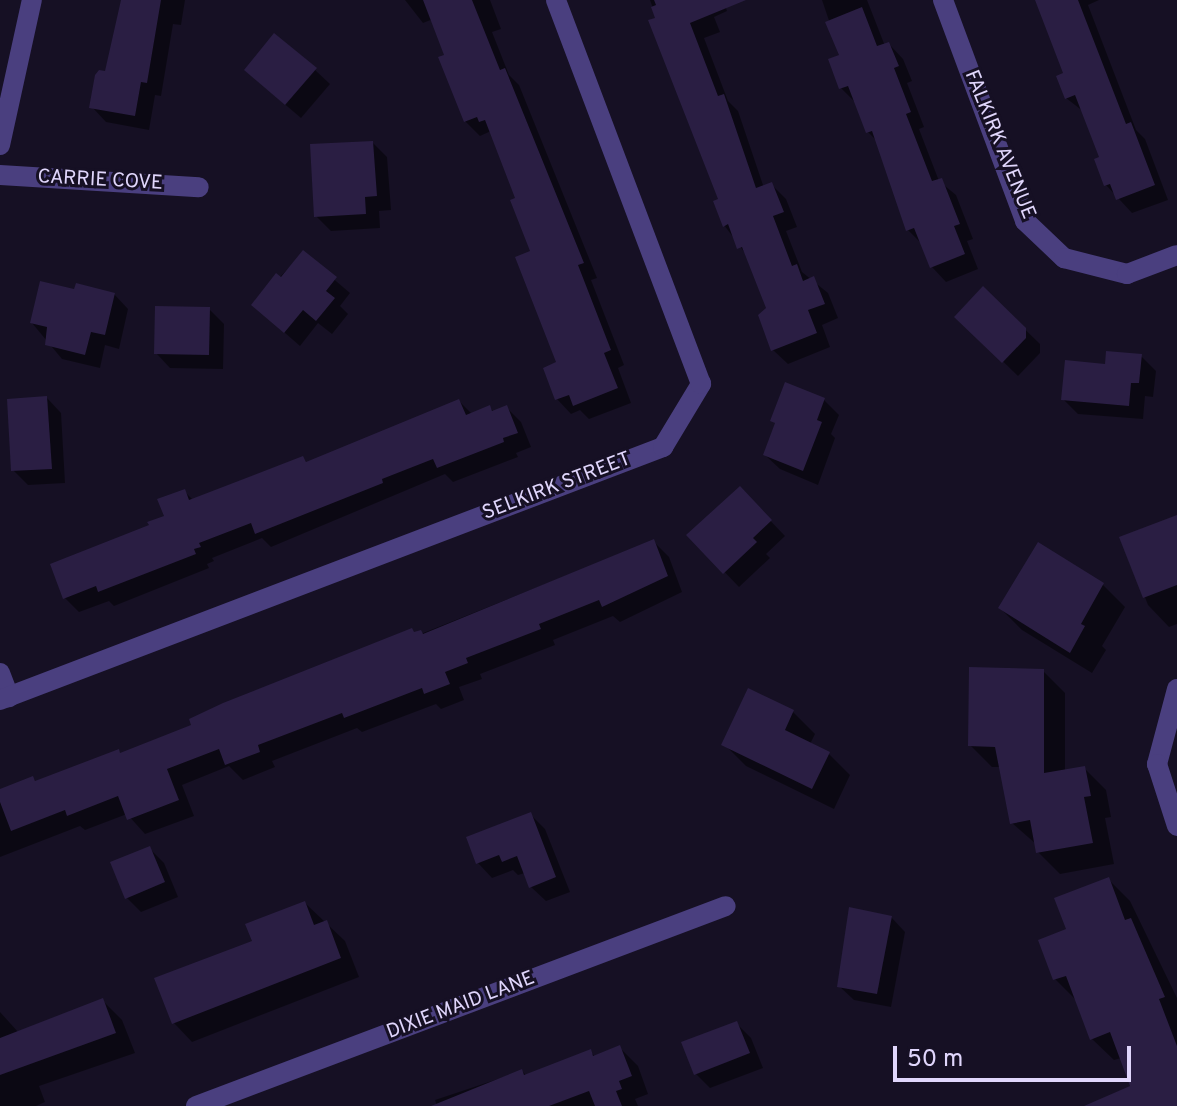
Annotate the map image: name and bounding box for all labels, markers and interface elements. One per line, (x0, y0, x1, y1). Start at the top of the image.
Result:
street label: FALKIRK AVENUE (958, 67, 1040, 223)
street label: CARRIE COVE (37, 166, 163, 196)
street label: SELKIRK STREET (479, 448, 635, 526)
street label: DIXIE MAID LANE (384, 967, 538, 1045)
scale bar (897, 1030, 1135, 1080)
text: 50 m (907, 1045, 963, 1075)

